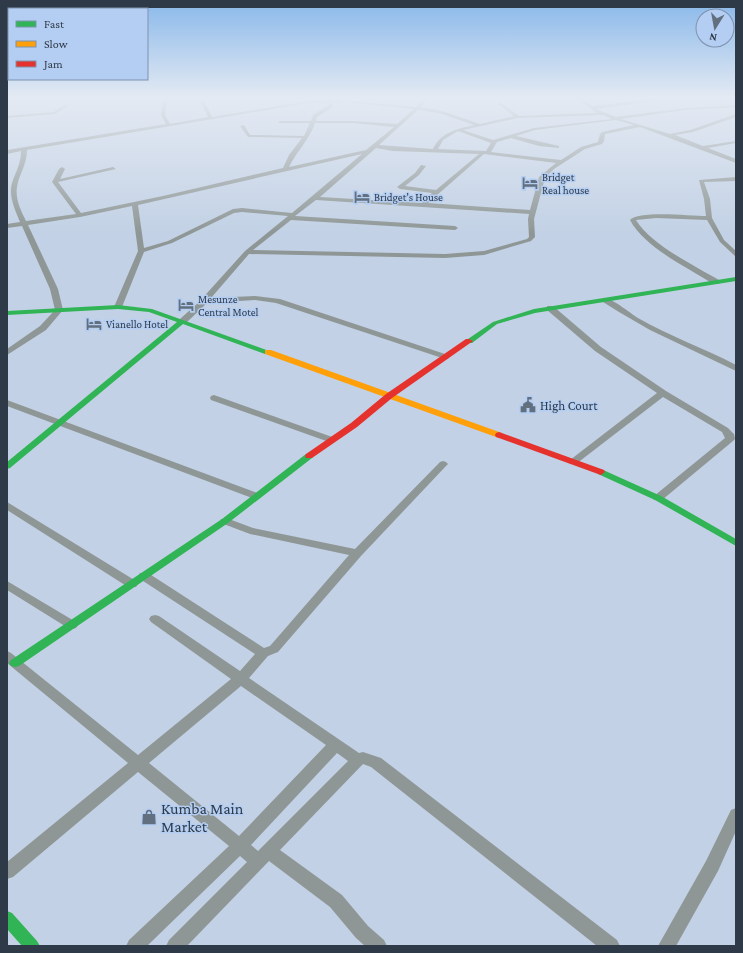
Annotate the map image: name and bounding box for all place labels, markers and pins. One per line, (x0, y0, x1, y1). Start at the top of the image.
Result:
place label: Bridget Real house (542, 171, 589, 196)
hotel icon: Bridget Real house (521, 174, 539, 192)
hotel icon: Bridget’s House (353, 188, 371, 206)
place label: Bridget’s House (374, 191, 443, 204)
place label: Mesunze Central Motel (198, 293, 259, 318)
hotel icon: Mesunze Central Motel (177, 296, 195, 314)
hotel icon: Vianello Hotel (85, 315, 103, 333)
place label: Vianello Hotel (106, 318, 168, 330)
public building icon: High Court (519, 396, 537, 414)
place label: High Court (540, 398, 598, 413)
place label: Kumba Main Market (161, 800, 244, 835)
shop icon: Kumba Main Market (140, 808, 158, 826)

